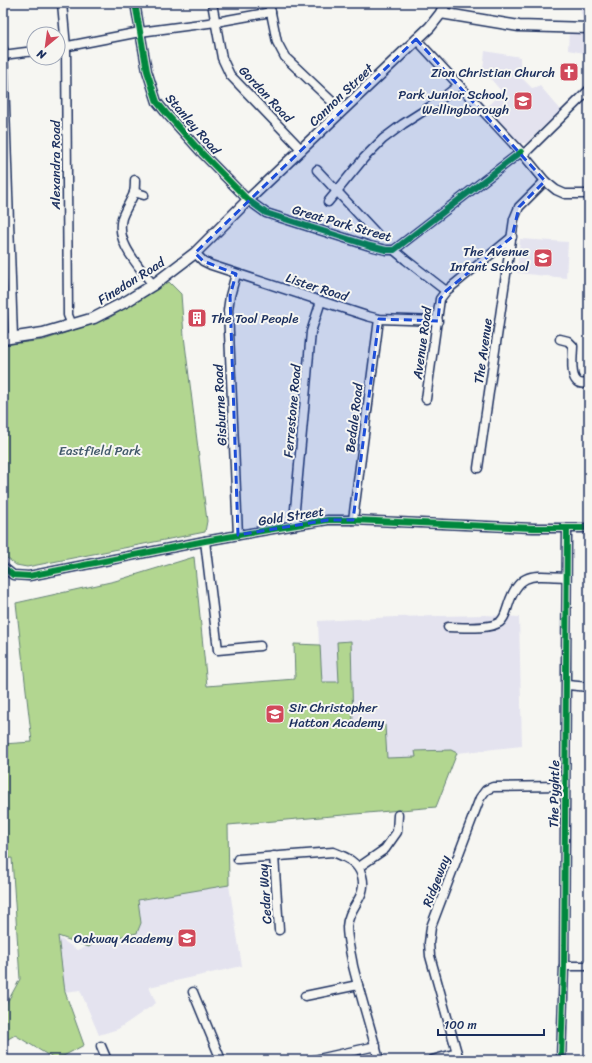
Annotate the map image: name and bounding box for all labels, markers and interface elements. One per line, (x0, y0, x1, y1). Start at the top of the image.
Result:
north arrow (26, 26, 66, 66)
text: N (33, 44, 50, 65)
street label: Cannon Street (303, 57, 379, 132)
street label: Gordon Road (233, 60, 300, 129)
place label: Zion Christian Church (431, 61, 555, 84)
church icon: Zion Christian Church (558, 61, 580, 83)
place label: Park Junior School, Wellingborough (398, 83, 509, 121)
street label: Stanley Road (160, 88, 227, 161)
school or university icon: Park Junior School, Wellingborough (512, 90, 534, 112)
street label: Alexandra Road (44, 119, 67, 211)
street label: Great Park Street (290, 198, 395, 248)
place label: The Avenue Infant School (449, 240, 529, 278)
school or university icon: The Avenue Infant School (532, 247, 554, 269)
street label: Finedon Road (93, 251, 170, 311)
street label: Lister Road (283, 266, 352, 308)
street label: Avenue Road (405, 304, 439, 382)
building icon: The Tool People (186, 307, 208, 329)
place label: The Tool People (211, 307, 299, 330)
street label: The Avenue (467, 316, 499, 385)
street label: Ferrestone Road (276, 362, 308, 459)
street label: Gisburne Road (206, 363, 234, 446)
street label: Bedale Road (338, 381, 370, 454)
park label: Eastfield Park (59, 439, 141, 462)
street label: Gold Street (256, 499, 326, 533)
place label: Sir Christopher Hatton Academy (289, 696, 385, 734)
school or university icon: Sir Christopher Hatton Academy (264, 703, 286, 725)
street label: The Pyghtle (542, 760, 566, 828)
street label: Ridgeway (416, 852, 456, 910)
street label: Cedar Way (251, 863, 279, 925)
place label: Oakway Academy (74, 927, 173, 950)
school or university icon: Oakway Academy (176, 927, 198, 949)
scale bar (438, 1011, 544, 1037)
text: 100 m (444, 1014, 477, 1036)

